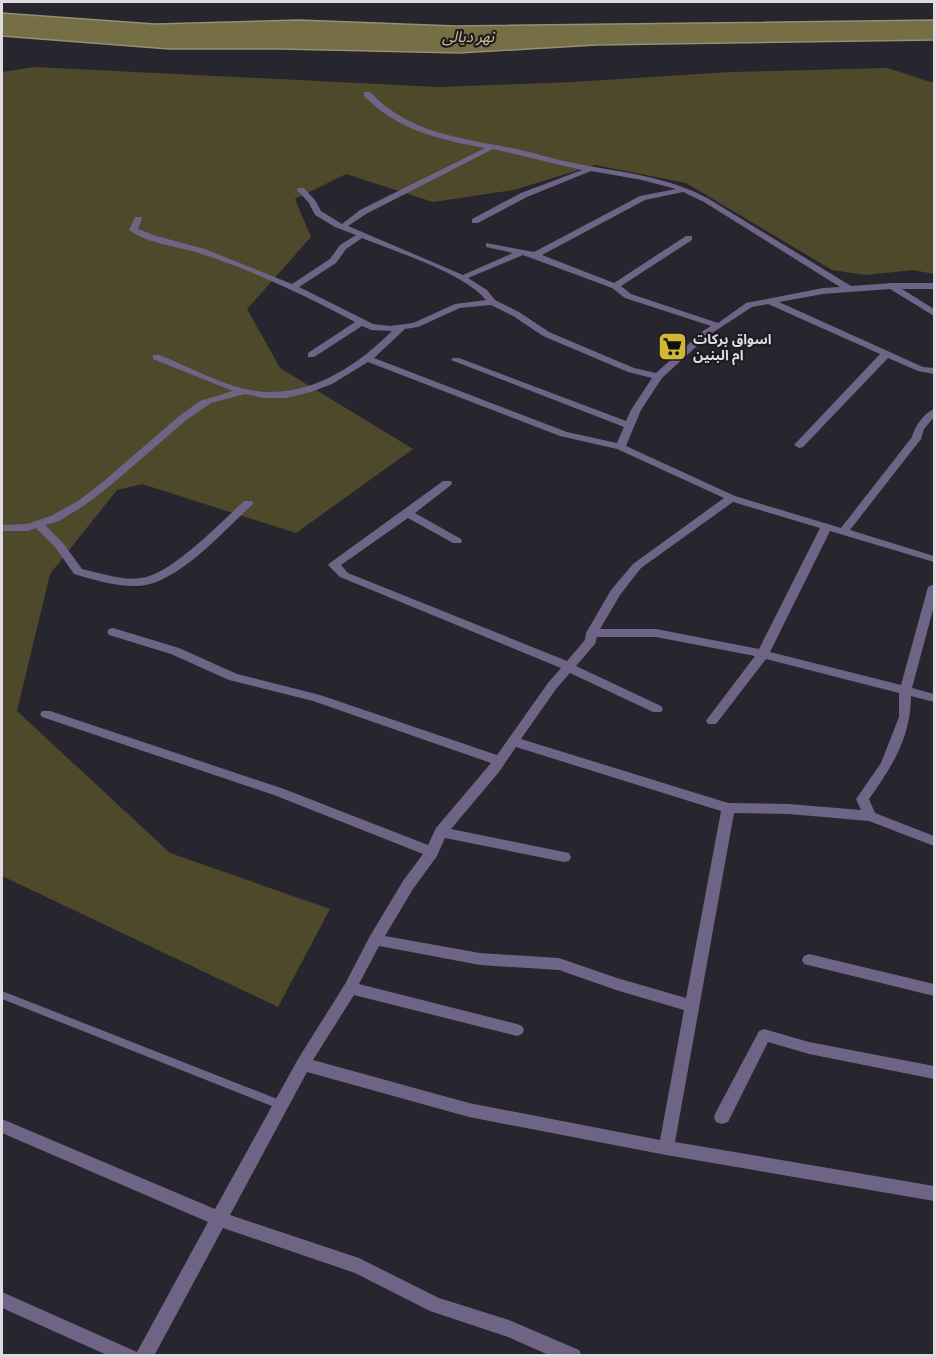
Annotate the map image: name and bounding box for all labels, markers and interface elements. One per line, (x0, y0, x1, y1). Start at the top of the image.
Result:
water label: نهر ديالى (442, 28, 496, 46)
supermarket icon: اسواق بركات ام البنين (656, 331, 688, 363)
place label: اسواق بركات ام البنين (693, 331, 772, 366)

